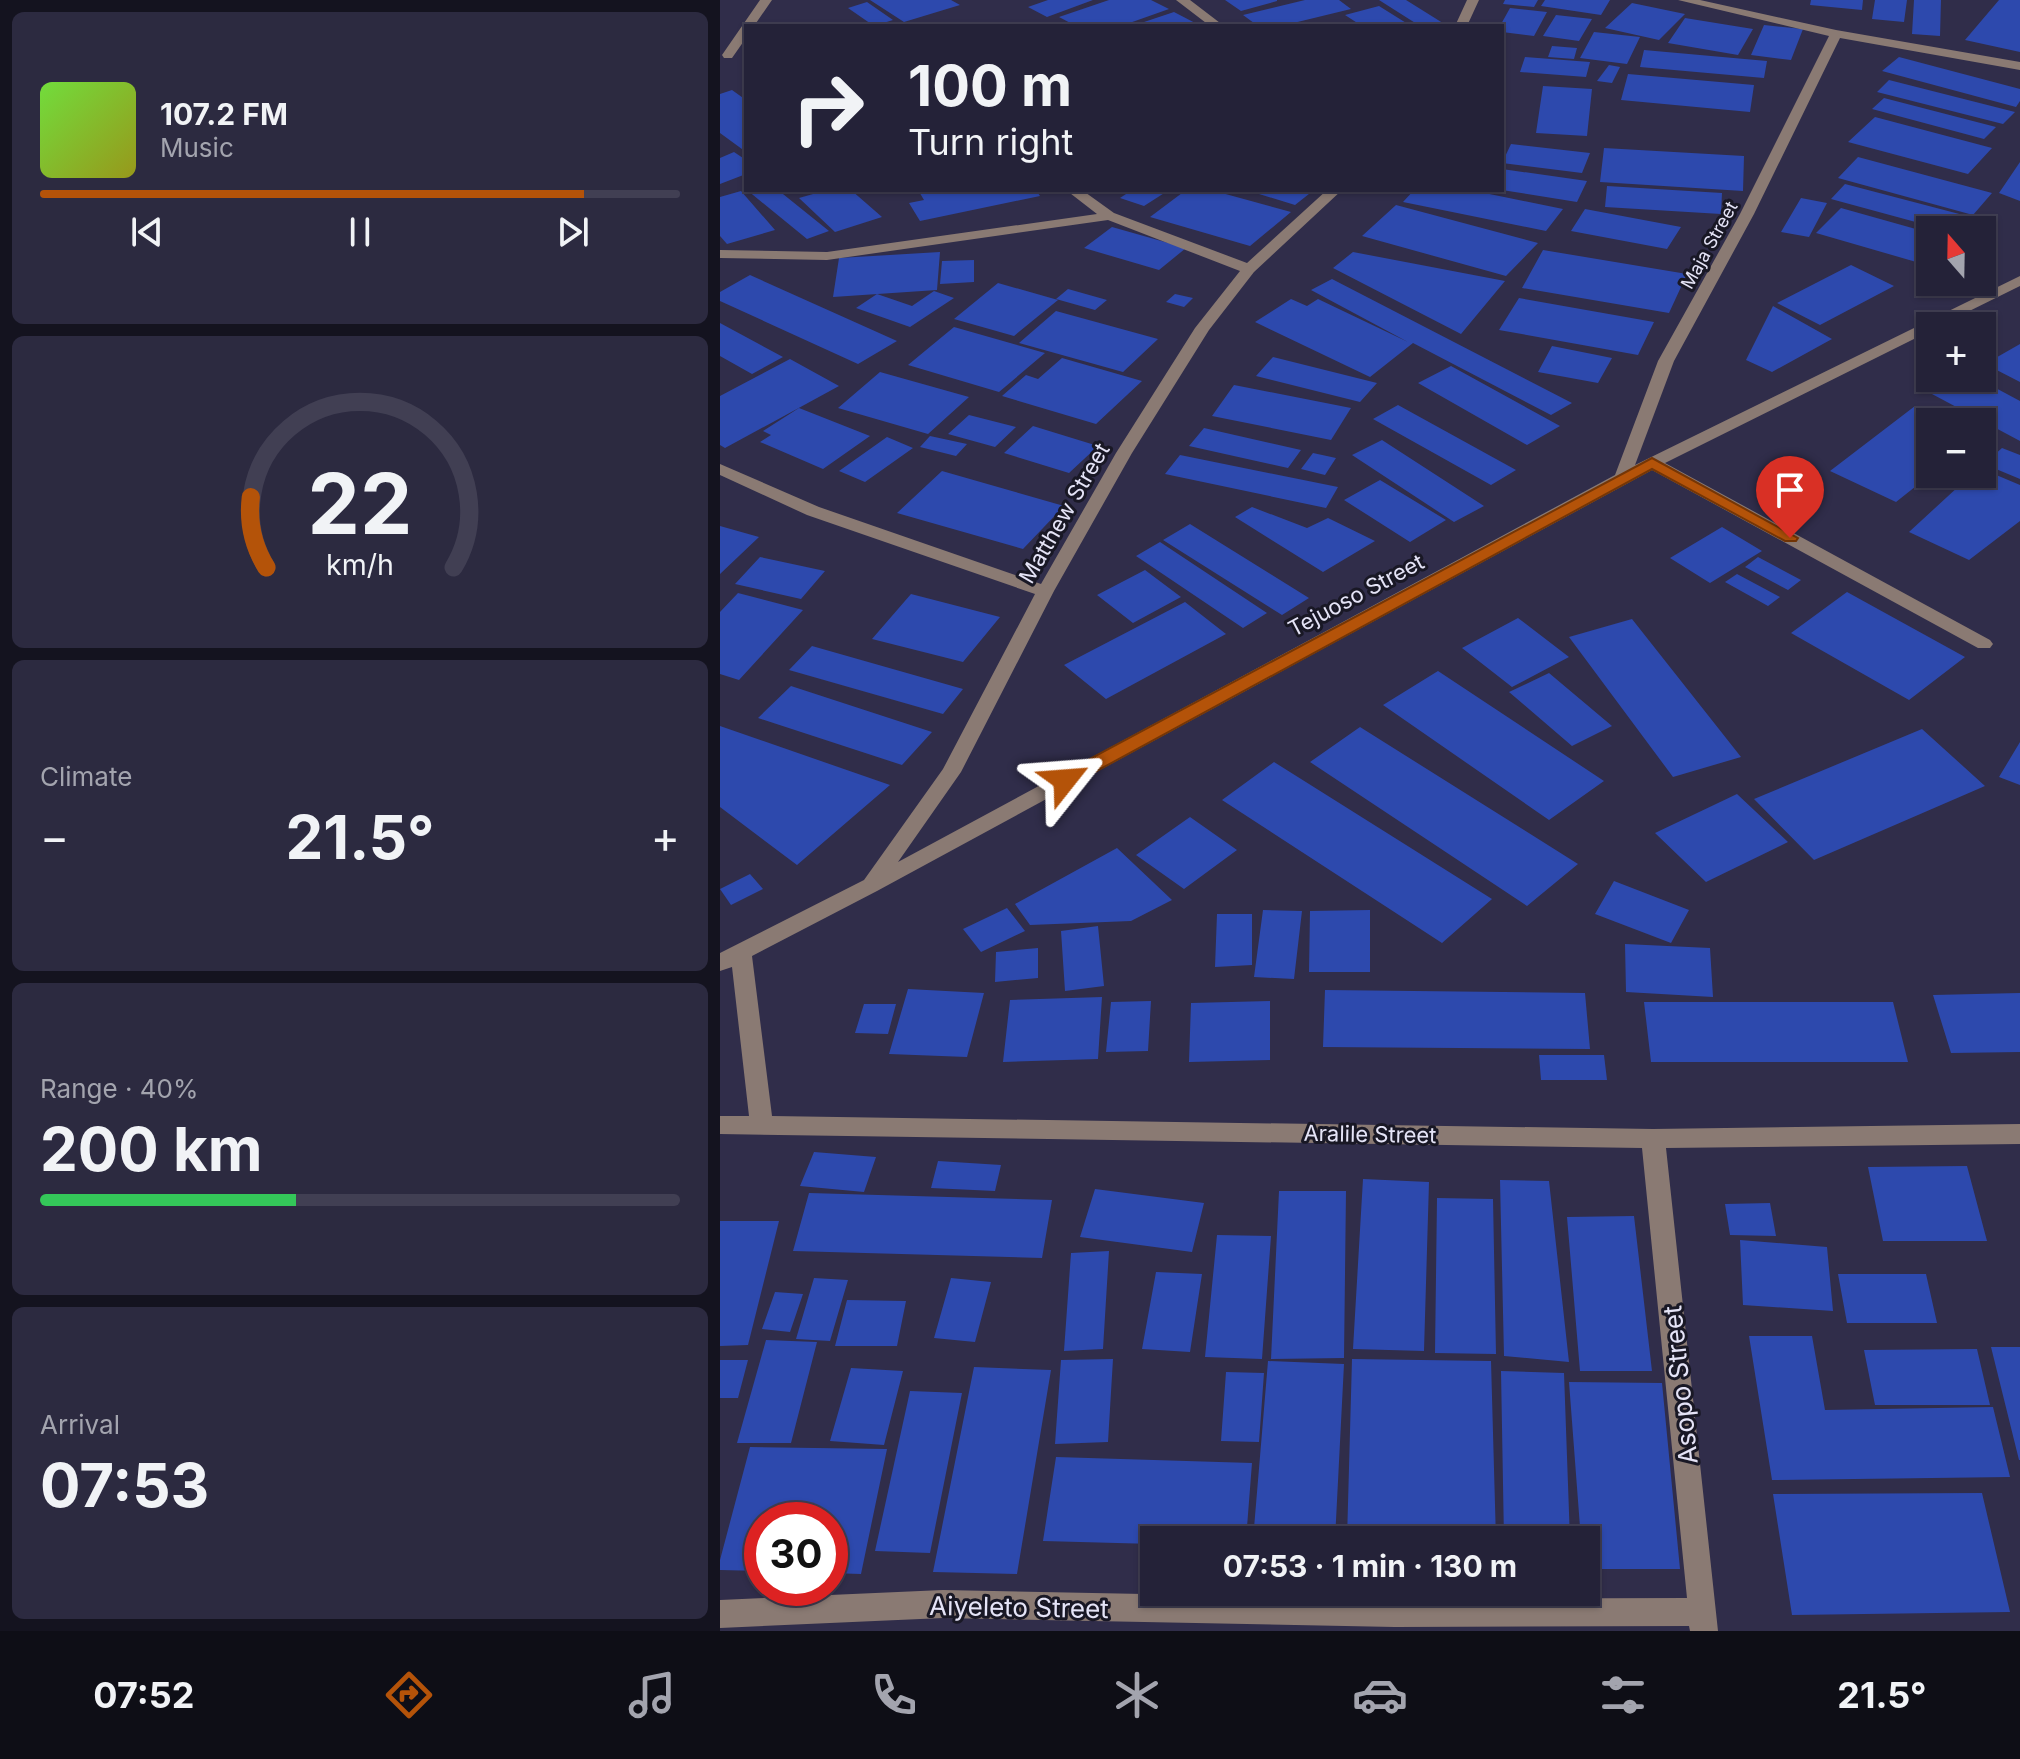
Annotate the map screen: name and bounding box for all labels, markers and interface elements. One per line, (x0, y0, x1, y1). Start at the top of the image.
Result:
text: 100 m (908, 52, 1072, 120)
icon: right (776, 56, 880, 160)
text: 107.2 FM (160, 96, 288, 132)
text: Turn right (908, 120, 1073, 164)
text: Music (160, 132, 234, 163)
street label: Maja Street (1676, 198, 1742, 292)
icon: previous (125, 210, 169, 254)
icon: pause (338, 210, 382, 254)
icon: next (551, 210, 595, 254)
north arrow (1916, 216, 1996, 296)
map controls (1916, 216, 1996, 488)
button: + (1916, 312, 1996, 392)
button: − (1916, 408, 1996, 488)
street label: Matthew Street (1013, 438, 1115, 588)
text: 22 (308, 452, 412, 553)
pin (1756, 456, 1824, 538)
icon: arrive (1768, 468, 1812, 512)
text: km/h (326, 547, 394, 582)
street label: Tejuoso Street (1284, 548, 1428, 642)
position arrow (1023, 738, 1107, 822)
text: Climate (40, 761, 132, 792)
text: 21.5° (286, 801, 434, 873)
text: − (40, 810, 69, 864)
text: + (651, 810, 680, 864)
text: Range · 40% (40, 1073, 199, 1104)
text: 200 km (40, 1113, 262, 1185)
street label: Aralile Street (1303, 1120, 1437, 1148)
street label: Asopo Street (1656, 1304, 1704, 1466)
text: Arrival (40, 1409, 120, 1440)
text: 07:53 (40, 1449, 209, 1521)
speed limit sign: 30 (744, 1502, 848, 1606)
text: 07:53 · 1 min · 130 m (1223, 1548, 1517, 1584)
street label: Aiyeleto Street (929, 1590, 1109, 1624)
icon: directions (381, 1667, 437, 1723)
icon: music (624, 1667, 680, 1723)
icon: phone (866, 1667, 922, 1723)
icon: climate (1109, 1667, 1165, 1723)
icon: car (1352, 1667, 1408, 1723)
icon: filters (1595, 1667, 1651, 1723)
text: 07:52 (93, 1673, 194, 1717)
text: 21.5° (1837, 1673, 1927, 1717)

